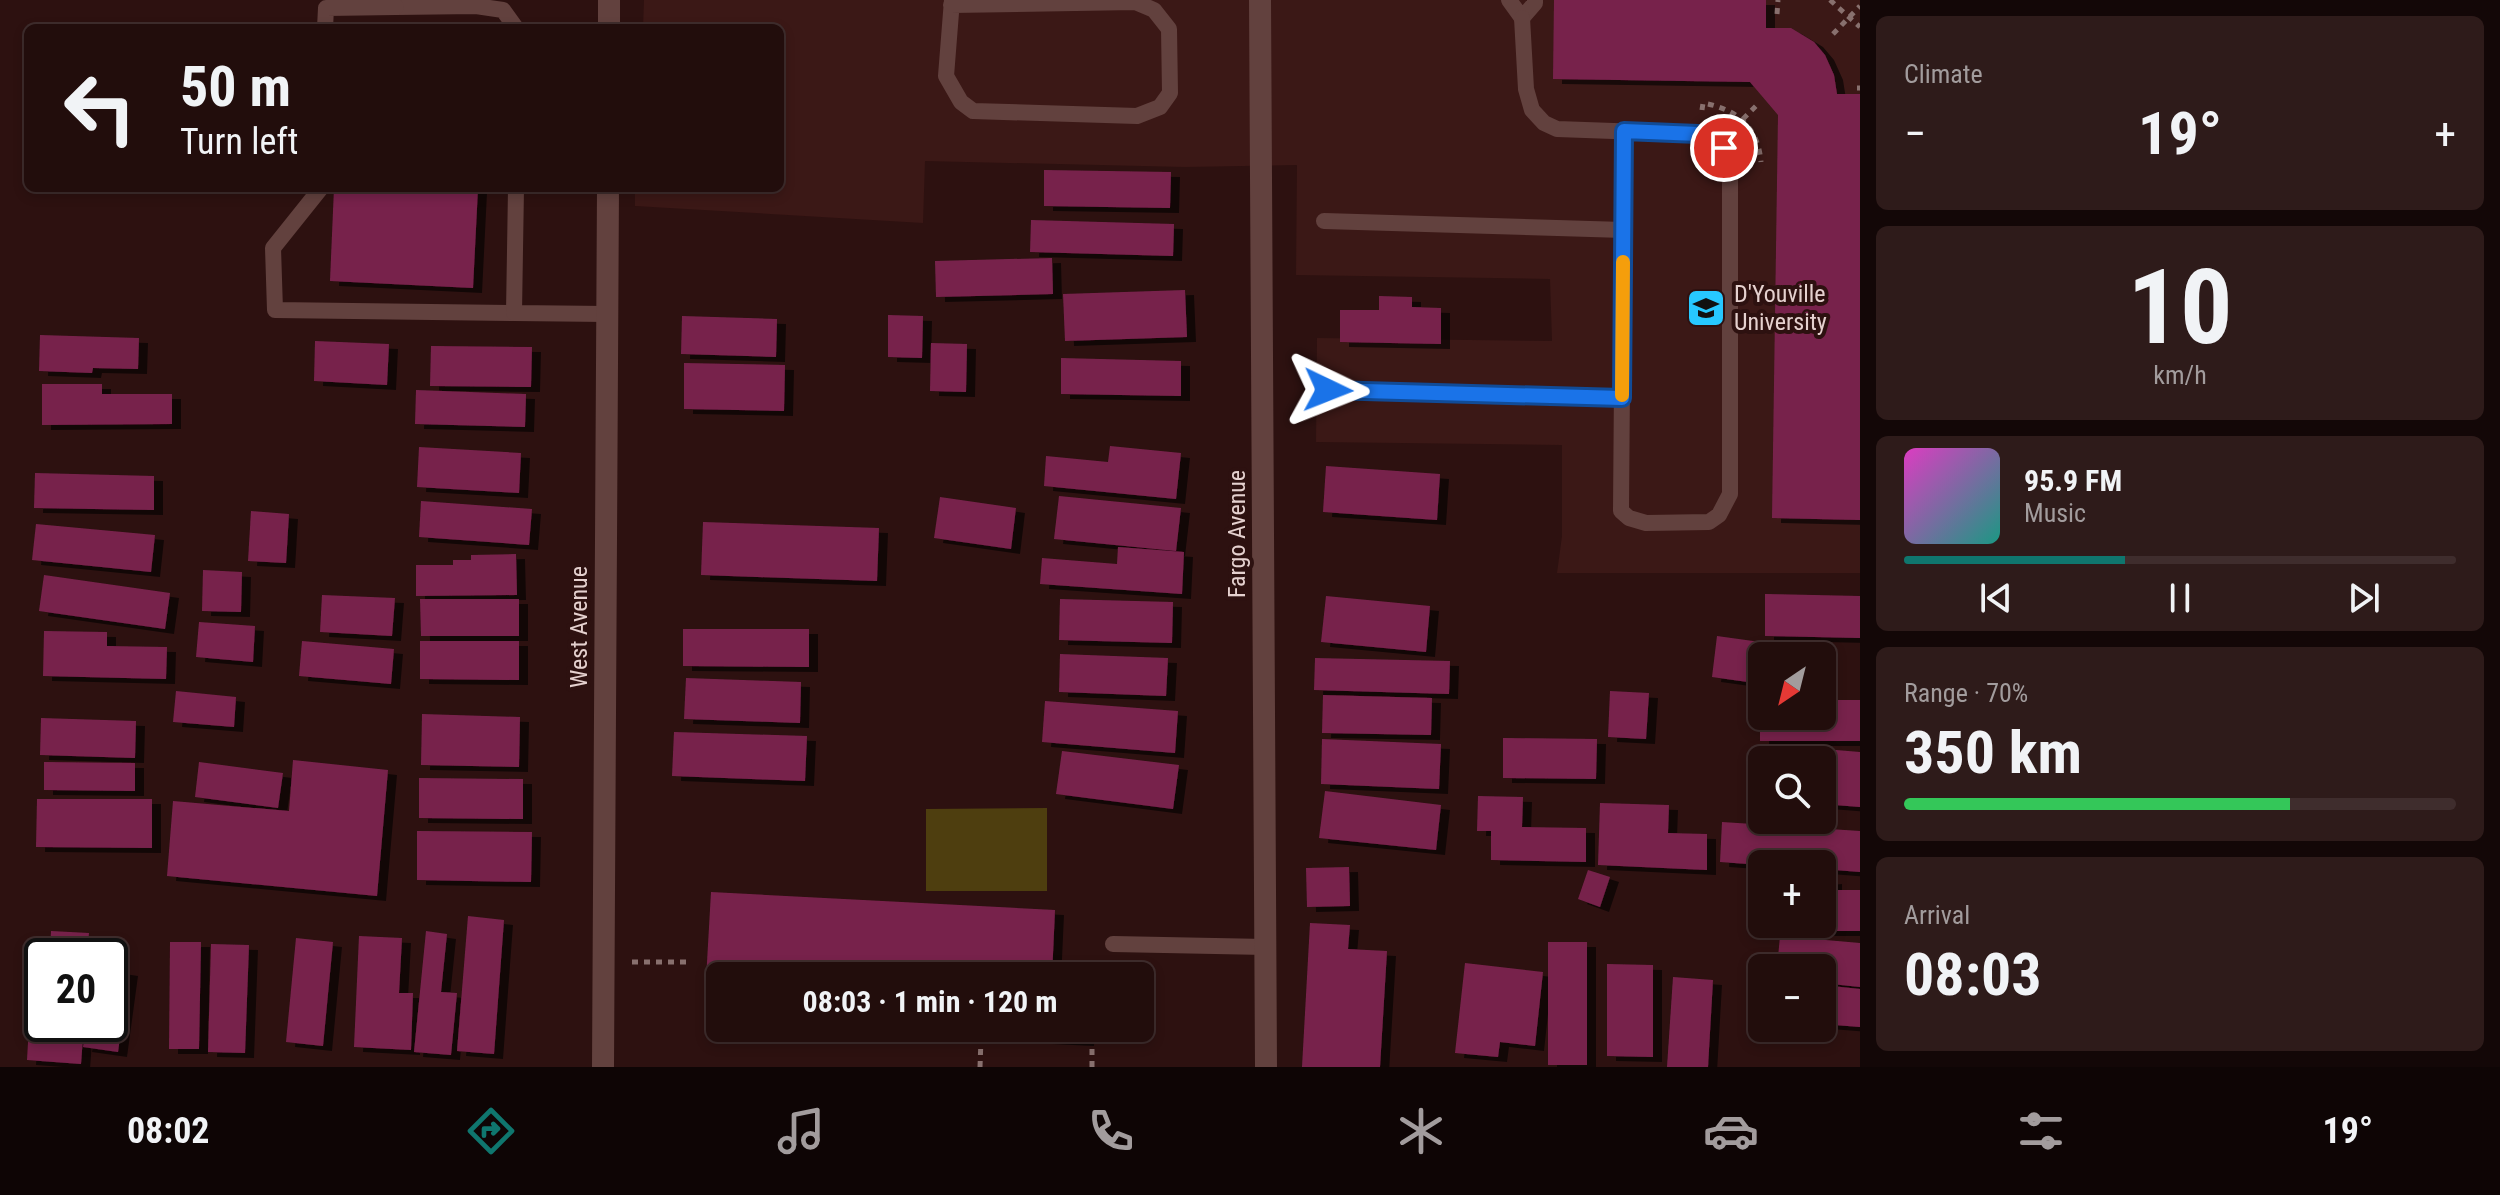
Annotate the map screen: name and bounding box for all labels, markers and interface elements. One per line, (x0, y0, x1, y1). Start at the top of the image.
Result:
text: 50 m (180, 54, 291, 120)
icon: left (48, 56, 152, 160)
text: Climate (1904, 59, 1983, 89)
text: 19° (2138, 98, 2222, 169)
text: − (1904, 108, 1926, 160)
text: + (2434, 108, 2456, 160)
pin (1690, 114, 1758, 182)
text: Turn left (180, 121, 298, 163)
icon: arrive (1702, 126, 1746, 170)
text: 10 (2127, 247, 2233, 368)
place label: D'Youville University (1734, 280, 1827, 336)
school or university icon: D'Youville University (1685, 287, 1727, 329)
position arrow (1286, 348, 1370, 432)
text: km/h (2153, 360, 2207, 390)
text: 95.9 FM (2024, 463, 2122, 498)
street label: Fargo Avenue (1223, 470, 1251, 598)
text: Music (2024, 498, 2086, 528)
street label: West Avenue (565, 566, 593, 688)
icon: previous (1974, 576, 2018, 620)
icon: pause (2158, 576, 2202, 620)
icon: next (2342, 576, 2386, 620)
north arrow (1748, 642, 1836, 730)
map controls (1748, 642, 1836, 1042)
text: Range · 70% (1904, 678, 2028, 708)
text: 350 km (1904, 717, 2082, 788)
button: search (1748, 746, 1836, 834)
button: + (1748, 850, 1836, 938)
text: Arrival (1904, 900, 1970, 930)
speed limit sign: 20 (24, 938, 128, 1042)
text: 08:03 (1904, 939, 2042, 1010)
button: − (1748, 954, 1836, 1042)
text: 08:03 · 1 min · 120 m (803, 984, 1057, 1019)
icon: directions (463, 1103, 519, 1159)
icon: music (773, 1103, 829, 1159)
icon: phone (1083, 1103, 1139, 1159)
icon: climate (1393, 1103, 1449, 1159)
icon: car (1703, 1103, 1759, 1159)
icon: filters (2013, 1103, 2069, 1159)
text: 08:02 (127, 1110, 210, 1152)
text: 19° (2323, 1110, 2373, 1152)

